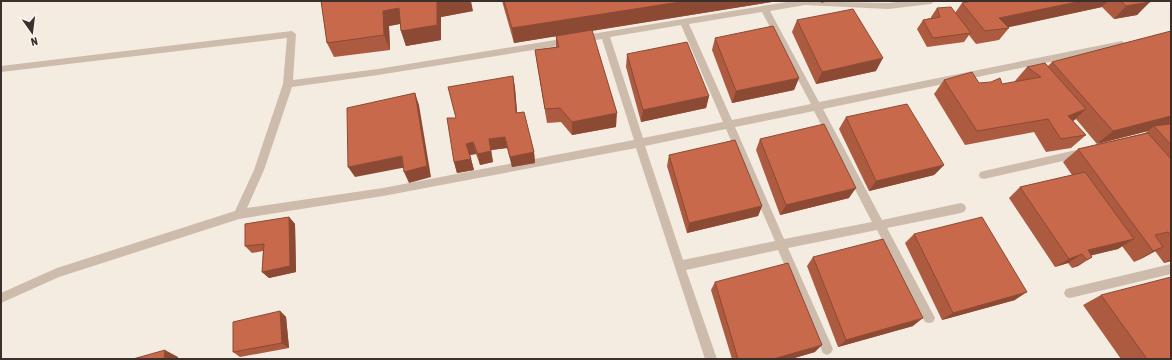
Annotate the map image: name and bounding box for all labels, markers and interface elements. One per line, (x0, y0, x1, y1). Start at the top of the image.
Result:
north arrow (12, 12, 52, 52)
text: N (30, 35, 39, 48)

